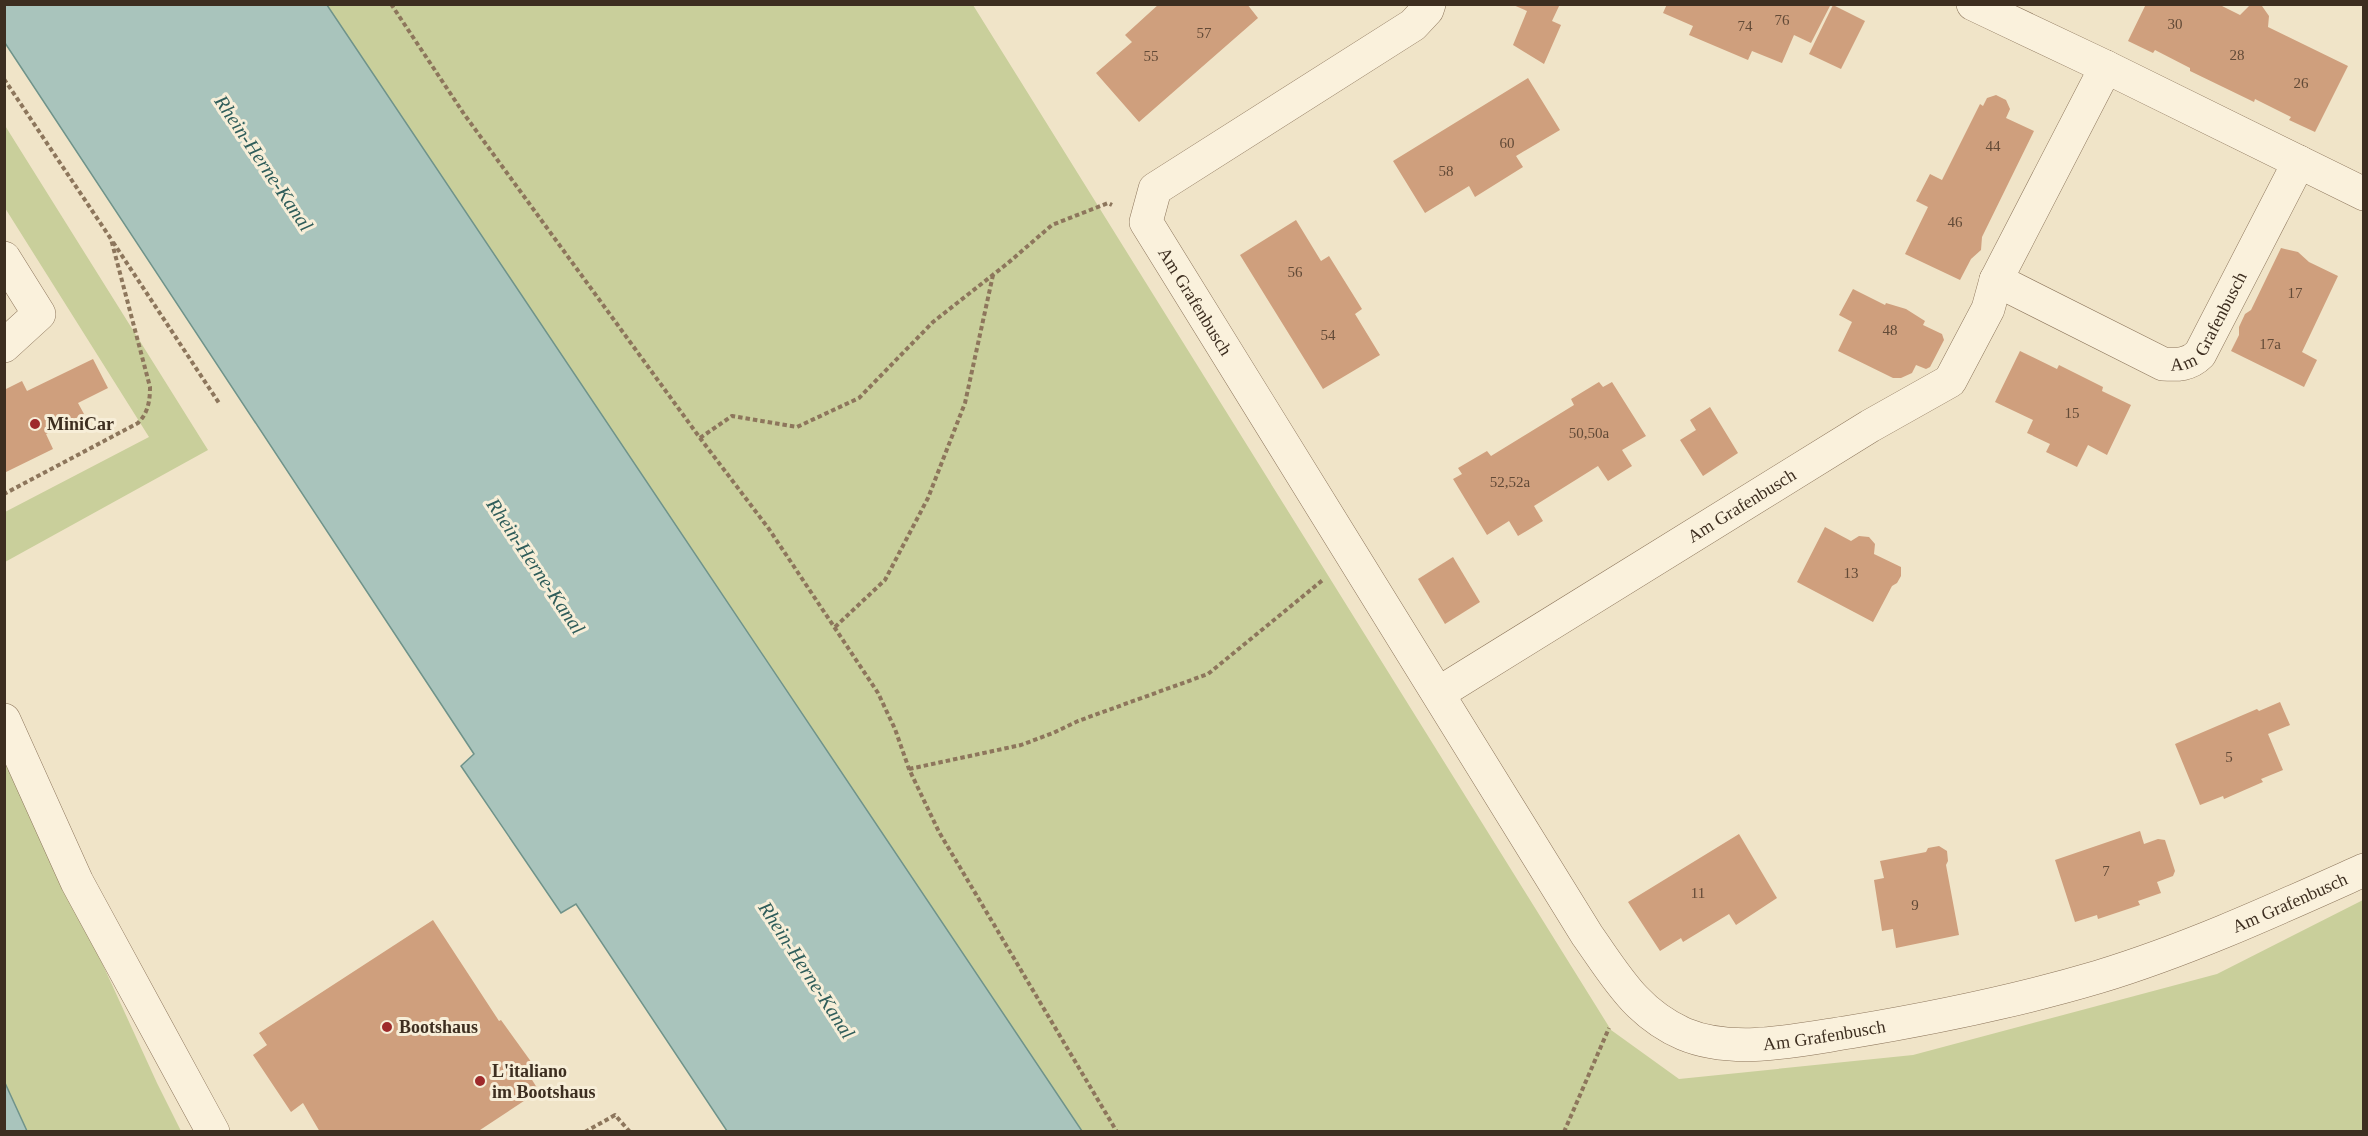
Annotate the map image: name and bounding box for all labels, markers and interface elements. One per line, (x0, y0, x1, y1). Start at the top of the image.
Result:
house number: 76 (1775, 12, 1790, 28)
house number: 30 (2168, 16, 2183, 32)
house number: 74 (1738, 18, 1753, 34)
house number: 57 (1197, 25, 1212, 41)
house number: 28 (2230, 47, 2245, 63)
house number: 55 (1144, 48, 1159, 64)
house number: 26 (2294, 75, 2309, 91)
water label: Rhein-Herne-Kanal (210, 90, 318, 235)
house number: 60 (1500, 135, 1515, 151)
house number: 44 (1986, 138, 2001, 154)
house number: 58 (1439, 163, 1454, 179)
house number: 46 (1948, 214, 1963, 230)
street label: Am Grafenbusch (1154, 244, 1236, 359)
house number: 56 (1288, 264, 1303, 280)
street label: Am Grafenbusch (2170, 268, 2251, 375)
house number: 17 (2288, 285, 2303, 301)
house number: 48 (1883, 322, 1898, 338)
house number: 54 (1321, 327, 1336, 343)
house number: 17a (2259, 336, 2281, 352)
house number: 15 (2065, 405, 2080, 421)
place label: MiniCar (47, 414, 114, 434)
marker: MiniCar (28, 417, 42, 431)
house number: 50,50a (1569, 425, 1610, 441)
street label: Am Grafenbusch (1684, 464, 1799, 547)
house number: 52,52a (1490, 474, 1531, 490)
water label: Rhein-Herne-Kanal (482, 493, 590, 638)
house number: 13 (1844, 565, 1859, 581)
house number: 5 (2225, 749, 2233, 765)
house number: 7 (2102, 863, 2110, 879)
street label: Am Grafenbusch (2229, 869, 2350, 937)
house number: 11 (1691, 885, 1705, 901)
water label: Rhein-Herne-Kanal (754, 897, 860, 1043)
house number: 9 (1911, 897, 1919, 913)
street label: Am Grafenbusch (1762, 1016, 1887, 1054)
place label: Bootshaus (399, 1017, 478, 1037)
marker: Bootshaus (380, 1020, 394, 1034)
place label: L'italiano im Bootshaus (492, 1061, 596, 1102)
marker: L'italiano im Bootshaus (473, 1074, 487, 1088)

